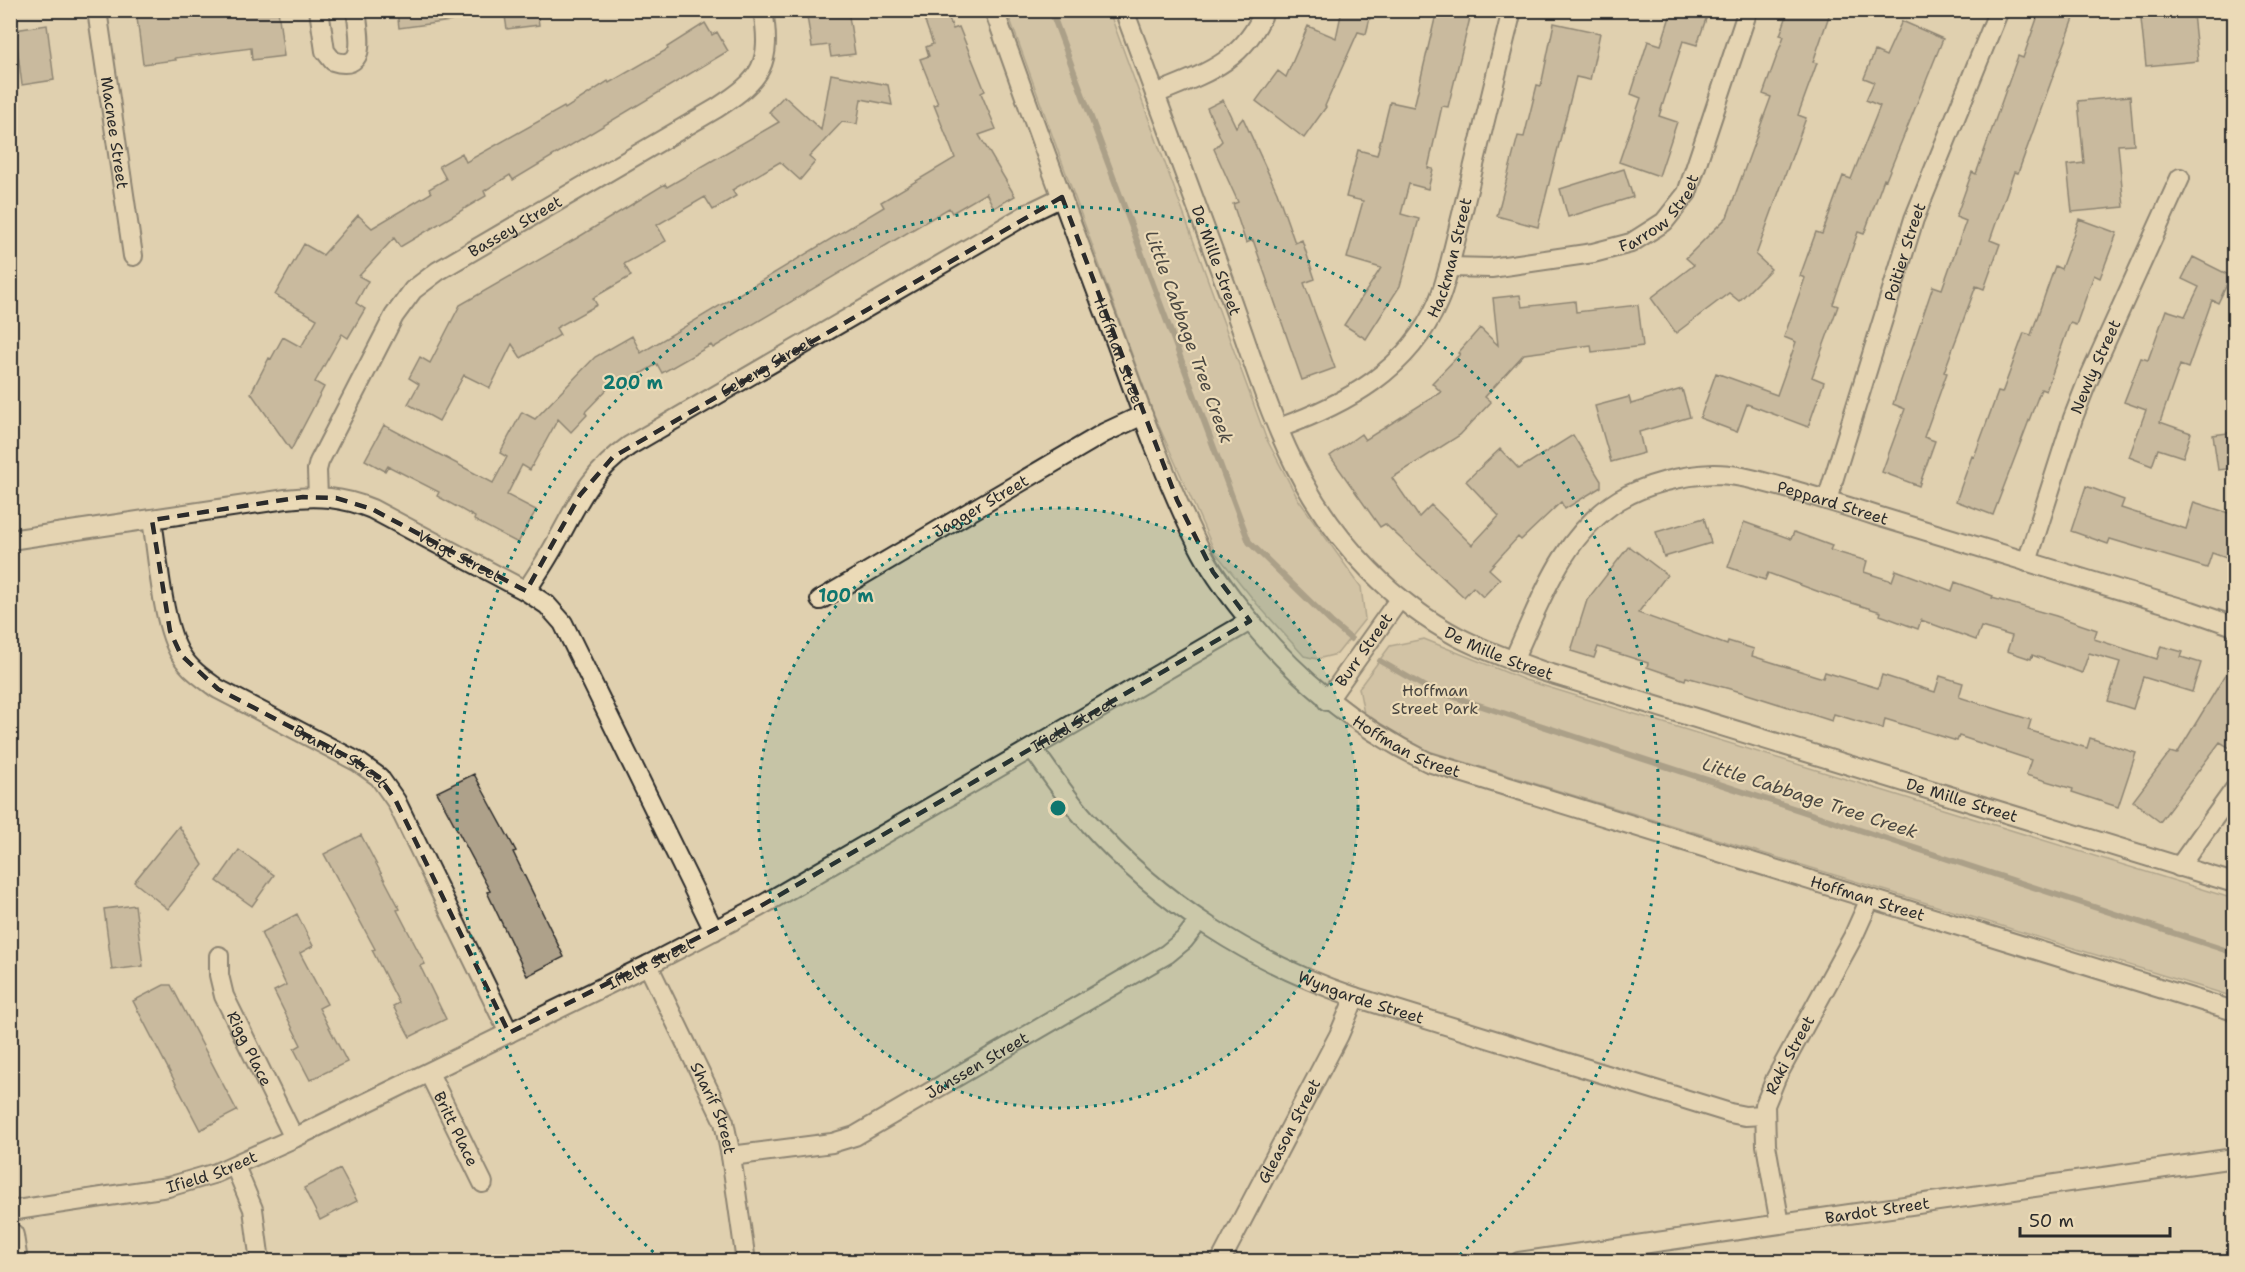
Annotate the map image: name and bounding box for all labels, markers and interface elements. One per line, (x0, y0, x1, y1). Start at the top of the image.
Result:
street label: Macnee Street (96, 75, 133, 190)
street label: Farrow Street (1617, 172, 1704, 257)
street label: Bassey Street (464, 191, 566, 262)
street label: Hackman Street (1422, 195, 1477, 321)
street label: Poitier Street (1879, 199, 1931, 304)
street label: De Mille Street (1187, 203, 1246, 318)
water label: Little Cabbage Tree Creek (1139, 227, 1239, 448)
street label: Hoffman Street (1089, 294, 1150, 413)
street label: Newly Street (2066, 316, 2125, 417)
street label: Seberg Street (717, 331, 818, 402)
text: 200 m (603, 371, 664, 395)
street label: Jagger Street (929, 470, 1032, 542)
street label: Peppard Street (1775, 476, 1891, 530)
street label: Voigt Street (414, 525, 505, 587)
text: 100 m (818, 584, 874, 608)
street label: Burr Street (1330, 609, 1397, 691)
street label: De Mille Street (1440, 622, 1556, 685)
park label: Hoffman Street Park (1392, 680, 1478, 719)
street label: Ifield Street (1027, 691, 1120, 758)
street label: Hoffman Street (1348, 711, 1463, 782)
street label: Brando Street (290, 720, 393, 792)
water label: Little Cabbage Tree Creek (1699, 752, 1921, 844)
street label: De Mille Street (1903, 773, 2020, 827)
centre of rings (1048, 798, 1068, 818)
street label: Hoffman Street (1808, 871, 1927, 926)
street label: Ifield Street (603, 933, 698, 995)
street label: Wyngarde Street (1295, 966, 1426, 1029)
street label: Rigg Place (222, 1008, 277, 1090)
street label: Raki Street (1760, 1012, 1819, 1098)
street label: Janssen Street (922, 1027, 1032, 1104)
street label: Sharif Street (686, 1059, 740, 1156)
street label: Gleason Street (1253, 1075, 1325, 1187)
street label: Britt Place (429, 1088, 483, 1170)
street label: Ifield Street (164, 1146, 260, 1198)
street label: Bardot Street (1824, 1192, 1931, 1228)
scale bar (2020, 1200, 2170, 1238)
text: 50 m (2029, 1209, 2074, 1233)

